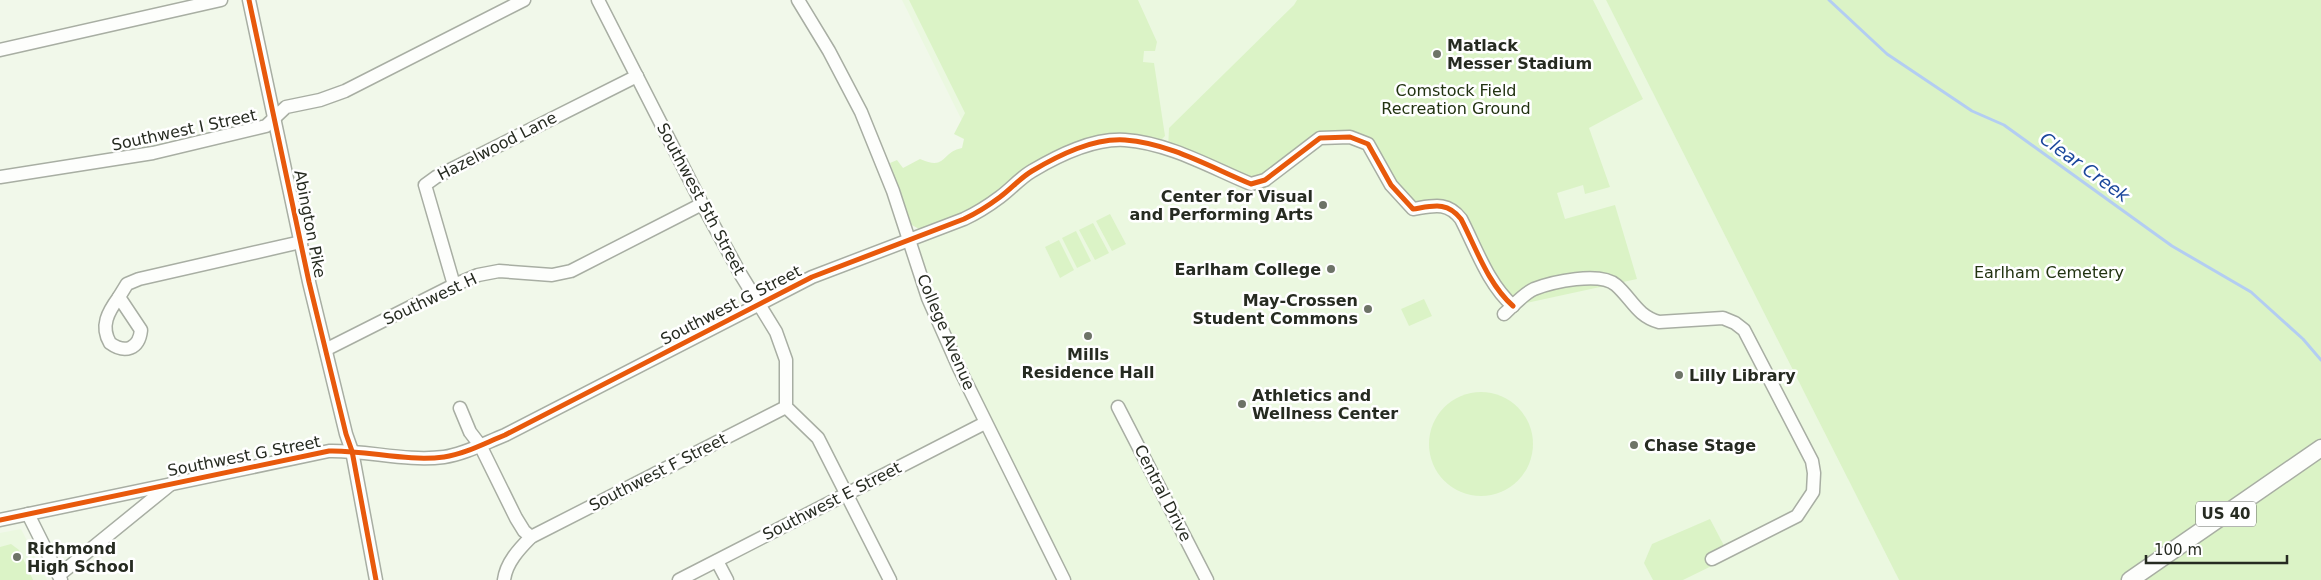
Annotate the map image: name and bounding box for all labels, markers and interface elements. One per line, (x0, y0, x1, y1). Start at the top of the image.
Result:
place label: Matlack Messer Stadium (1447, 36, 1592, 73)
marker: Matlack Messer Stadium (1431, 48, 1443, 60)
park label: Comstock Field Recreation Ground (1381, 81, 1531, 118)
street label: Southwest I Street (110, 105, 258, 155)
street label: Hazelwood Lane (434, 108, 560, 184)
street label: Southwest 5th Street (653, 120, 749, 278)
water label: Clear Creek (2036, 128, 2135, 207)
street label: Abington Pike (290, 168, 330, 280)
place label: Center for Visual and Performing Arts (1129, 187, 1313, 224)
marker: Center for Visual and Performing Arts (1317, 199, 1329, 211)
place label: Earlham College (1175, 260, 1321, 279)
street label: Southwest G Street (658, 261, 804, 349)
marker: Earlham College (1325, 263, 1337, 275)
park label: Earlham Cemetery (1974, 263, 2124, 282)
street label: Southwest H (380, 269, 480, 329)
street label: College Avenue (913, 271, 979, 393)
place label: May-Crossen Student Commons (1193, 291, 1358, 328)
marker: May-Crossen Student Commons (1362, 303, 1374, 315)
marker: Mills Residence Hall (1082, 330, 1094, 342)
place label: Mills Residence Hall (1022, 345, 1154, 382)
place label: Lilly Library (1689, 366, 1796, 385)
marker: Lilly Library (1673, 369, 1685, 381)
place label: Athletics and Wellness Center (1252, 386, 1398, 423)
marker: Athletics and Wellness Center (1236, 398, 1248, 410)
street label: Southwest F Street (586, 429, 730, 515)
street label: Southwest G Street (166, 432, 322, 480)
place label: Chase Stage (1644, 436, 1756, 455)
marker: Chase Stage (1628, 439, 1640, 451)
street label: Central Drive (1130, 441, 1196, 545)
street label: Southwest E Street (760, 458, 904, 544)
road number: US 40 (2196, 502, 2256, 526)
scale bar (2146, 532, 2287, 564)
place label: Richmond High School (27, 539, 134, 576)
text: 100 m (2154, 541, 2202, 559)
marker: Richmond High School (11, 551, 23, 563)

